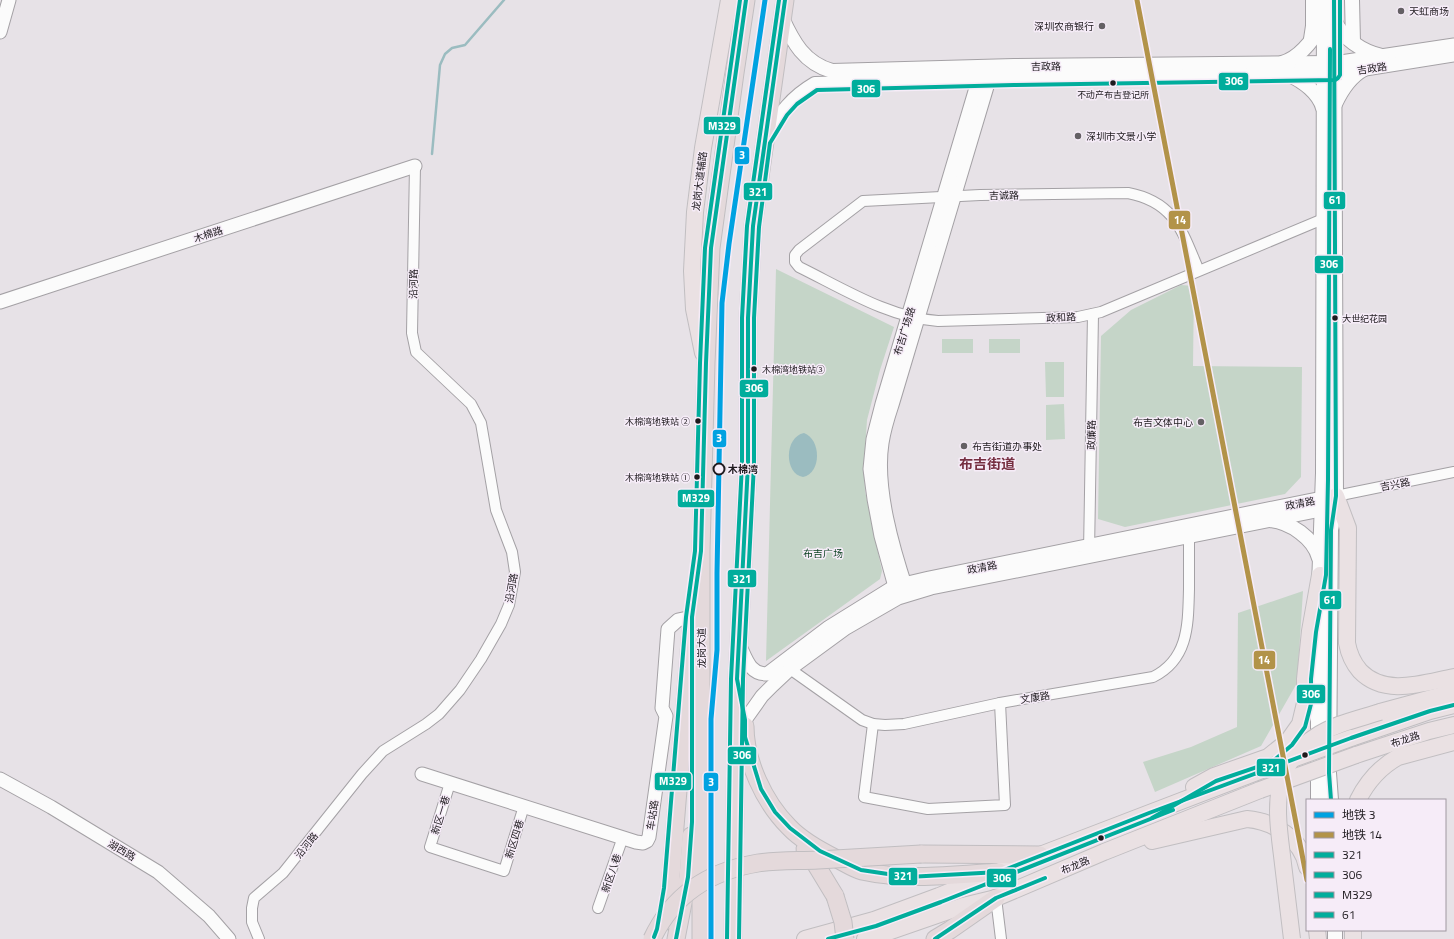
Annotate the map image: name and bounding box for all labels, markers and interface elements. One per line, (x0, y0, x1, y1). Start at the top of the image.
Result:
place label: 天虹商场 (1409, 4, 1449, 19)
marker: 天虹商场 (1396, 6, 1406, 16)
place label: 深圳农商银行 (1034, 19, 1094, 34)
marker: 深圳农商银行 (1097, 21, 1107, 31)
street label: 吉政路 (1031, 59, 1061, 74)
street label: 吉政路 (1356, 59, 1388, 78)
line badge: 306 (1218, 72, 1249, 91)
text: 306 (1225, 73, 1243, 89)
marker: 不动产布吉登记所 (1108, 78, 1118, 88)
line badge: 306 (851, 79, 881, 98)
text: 306 (857, 81, 875, 97)
place label: 不动产布吉登记所 (1077, 88, 1149, 101)
line badge: M329 (703, 116, 741, 135)
text: M329 (708, 118, 736, 134)
place label: 深圳市文景小学 (1086, 129, 1156, 144)
marker: 深圳市文景小学 (1073, 131, 1083, 141)
line badge: 3 (734, 146, 750, 165)
text: 3 (739, 147, 745, 163)
street label: 龙岗大道辅路 (688, 150, 711, 212)
line badge: 321 (743, 182, 773, 201)
text: 321 (749, 184, 767, 200)
street label: 吉诚路 (989, 188, 1019, 203)
line badge: 61 (1323, 191, 1346, 210)
text: 61 (1329, 192, 1341, 208)
line badge: 14 (1168, 210, 1191, 230)
text: 14 (1174, 212, 1186, 228)
street label: 木棉路 (192, 223, 225, 246)
line badge: 306 (1314, 255, 1344, 274)
text: 306 (1320, 256, 1338, 272)
street label: 沿河路 (406, 269, 421, 299)
street label: 布吉广场路 (890, 305, 919, 357)
street label: 政和路 (1046, 309, 1076, 326)
place label: 大世纪花园 (1342, 312, 1387, 325)
marker: 大世纪花园 (1330, 313, 1340, 323)
place label: 木棉湾地铁站③ (762, 363, 825, 376)
marker: 木棉湾地铁站③ (749, 364, 759, 374)
line badge: 306 (739, 379, 769, 398)
text: 306 (745, 380, 763, 396)
place label: 木棉湾地铁站 ② (625, 415, 690, 428)
place label: 布吉文体中心 (1133, 415, 1193, 430)
marker: 木棉湾地铁站 ② (693, 416, 703, 426)
marker: 布吉文体中心 (1196, 417, 1206, 427)
street label: 政廉路 (1084, 420, 1099, 450)
line badge: 3 (712, 429, 727, 448)
text: 3 (716, 430, 722, 446)
place label: 布吉街道办事处 (972, 439, 1042, 454)
marker: 布吉街道办事处 (959, 441, 969, 451)
district label: 布吉街道 (959, 453, 1015, 474)
marker: 木棉湾 (712, 462, 726, 476)
place label: 木棉湾 (727, 462, 758, 477)
place label: 木棉湾地铁站 ① (625, 471, 690, 484)
marker: 木棉湾地铁站 ① (692, 472, 702, 482)
street label: 吉兴路 (1379, 474, 1411, 495)
line badge: M329 (677, 489, 715, 508)
text: M329 (682, 490, 710, 506)
street label: 政清路 (1284, 493, 1316, 514)
park label: 布吉广场 (803, 546, 843, 561)
street label: 政清路 (966, 557, 998, 578)
line badge: 321 (727, 569, 757, 588)
text: 321 (733, 571, 751, 587)
street label: 沿河路 (502, 572, 521, 604)
line badge: 61 (1319, 590, 1342, 610)
text: 61 (1324, 592, 1336, 608)
street label: 龙岗大道 (694, 628, 709, 668)
line badge: 14 (1253, 650, 1276, 670)
text: 14 (1258, 652, 1270, 668)
line badge: 306 (1296, 684, 1326, 704)
text: 306 (1302, 686, 1320, 702)
street label: 文康路 (1019, 688, 1051, 707)
street label: 布龙路 (1389, 728, 1422, 751)
line badge: 306 (727, 746, 757, 765)
text: 306 (733, 747, 751, 763)
unlabelled marker (1300, 750, 1310, 760)
line badge: 321 (1256, 758, 1286, 777)
text: 321 (1262, 760, 1280, 776)
line badge: M329 (654, 772, 692, 791)
line badge: 3 (703, 772, 719, 792)
text: M329 (659, 773, 687, 789)
text: 3 (708, 774, 714, 790)
street label: 新区一巷 (427, 794, 453, 836)
street label: 车站路 (643, 799, 662, 831)
legend (1306, 799, 1446, 931)
text: 地铁 3 (1342, 805, 1375, 824)
street label: 新区四巷 (501, 818, 527, 860)
text: 地铁 14 (1342, 825, 1382, 844)
street label: 沿河路 (291, 829, 322, 862)
unlabelled marker (1096, 833, 1106, 843)
street label: 湖西路 (105, 836, 138, 865)
text: 321 (1342, 845, 1362, 864)
street label: 新区八巷 (598, 852, 625, 895)
street label: 布龙路 (1058, 853, 1092, 878)
text: 306 (1342, 865, 1362, 884)
line badge: 321 (888, 867, 918, 886)
text: 321 (894, 868, 912, 884)
line badge: 306 (986, 868, 1017, 888)
text: 306 (993, 870, 1011, 886)
text: M329 (1342, 885, 1373, 904)
text: 61 (1342, 905, 1355, 924)

